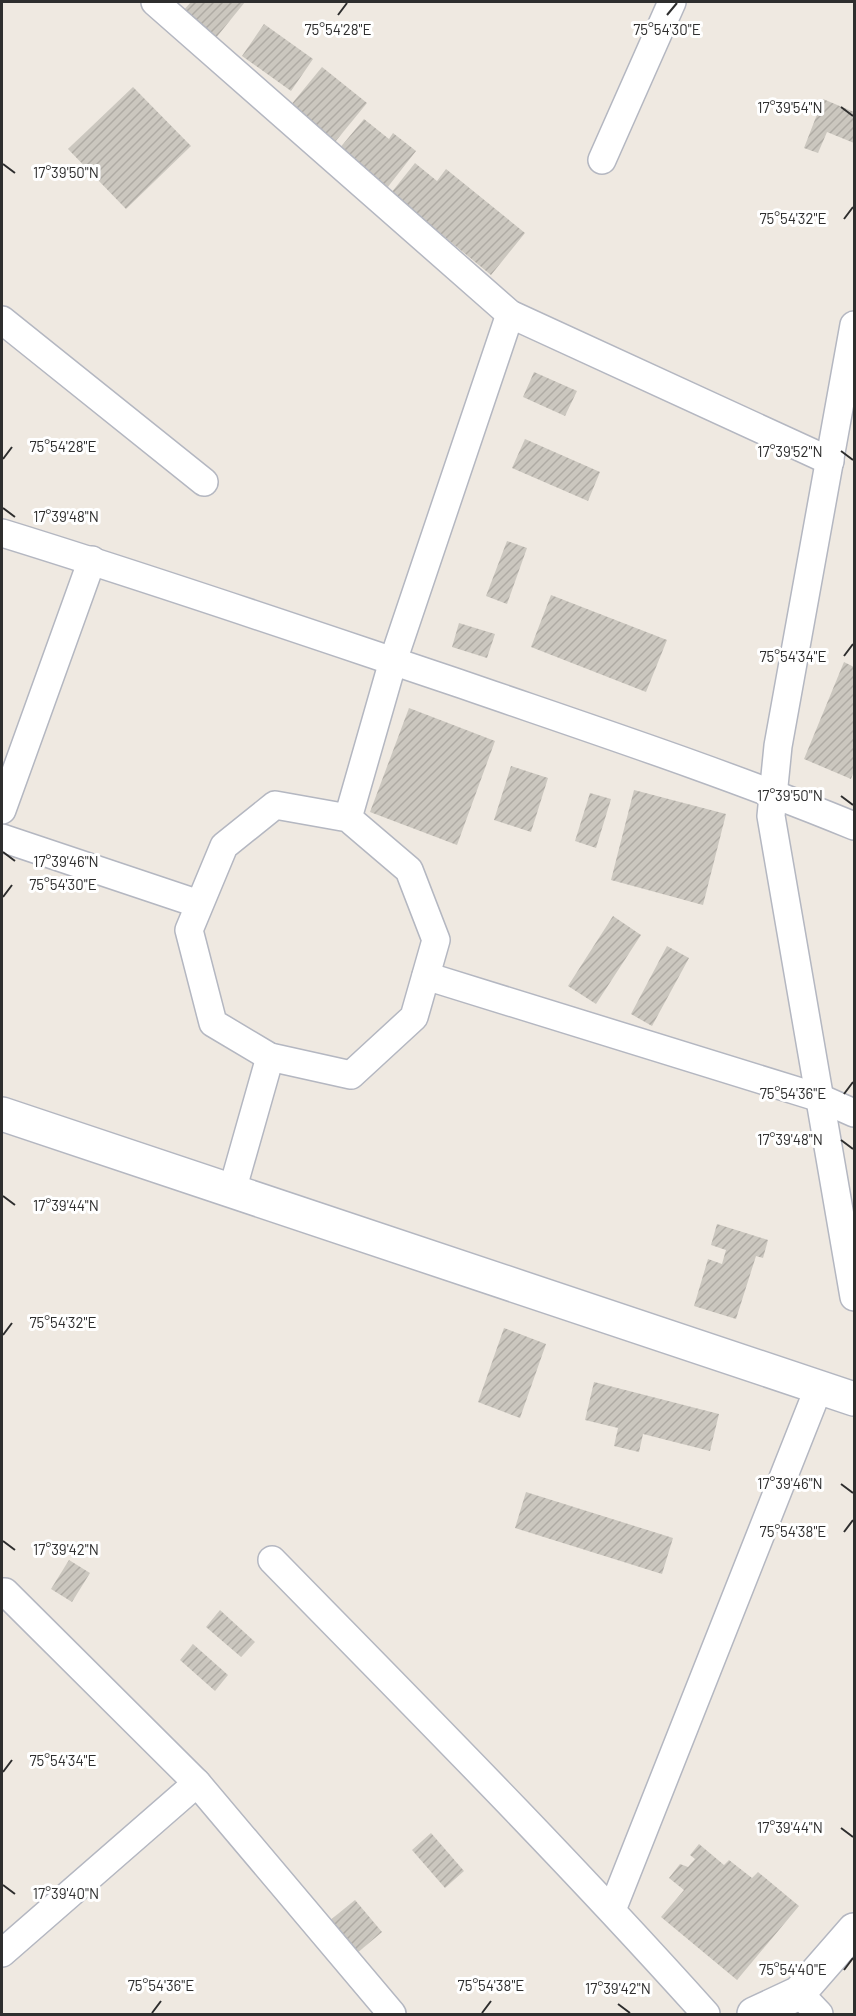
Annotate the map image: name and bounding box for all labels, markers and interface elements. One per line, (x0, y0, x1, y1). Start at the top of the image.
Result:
text: 75°54'28"E (304, 20, 372, 38)
text: 75°54'30"E (633, 20, 701, 38)
text: 17°39'54"N (757, 98, 823, 116)
text: 17°39'50"N (33, 163, 99, 181)
text: 75°54'32"E (759, 209, 827, 227)
text: 75°54'28"E (29, 437, 97, 455)
text: 17°39'52"N (757, 442, 823, 460)
text: 17°39'48"N (33, 507, 99, 525)
text: 75°54'34"E (759, 647, 827, 665)
text: 17°39'50"N (757, 786, 823, 804)
text: 17°39'46"N (33, 852, 99, 870)
text: 75°54'30"E (29, 875, 97, 893)
text: 75°54'36"E (760, 1084, 826, 1102)
text: 17°39'48"N (757, 1130, 823, 1148)
text: 17°39'44"N (33, 1196, 99, 1214)
text: 75°54'32"E (29, 1313, 97, 1331)
text: 17°39'46"N (757, 1474, 823, 1492)
text: 75°54'38"E (760, 1522, 826, 1540)
text: 17°39'42"N (33, 1540, 99, 1558)
text: 75°54'34"E (29, 1751, 97, 1769)
text: 17°39'44"N (757, 1818, 823, 1836)
text: 17°39'40"N (33, 1884, 99, 1902)
text: 75°54'40"E (759, 1960, 827, 1978)
text: 75°54'36"E (128, 1976, 194, 1994)
text: 75°54'38"E (458, 1976, 524, 1994)
text: 17°39'42"N (585, 1979, 651, 1997)

